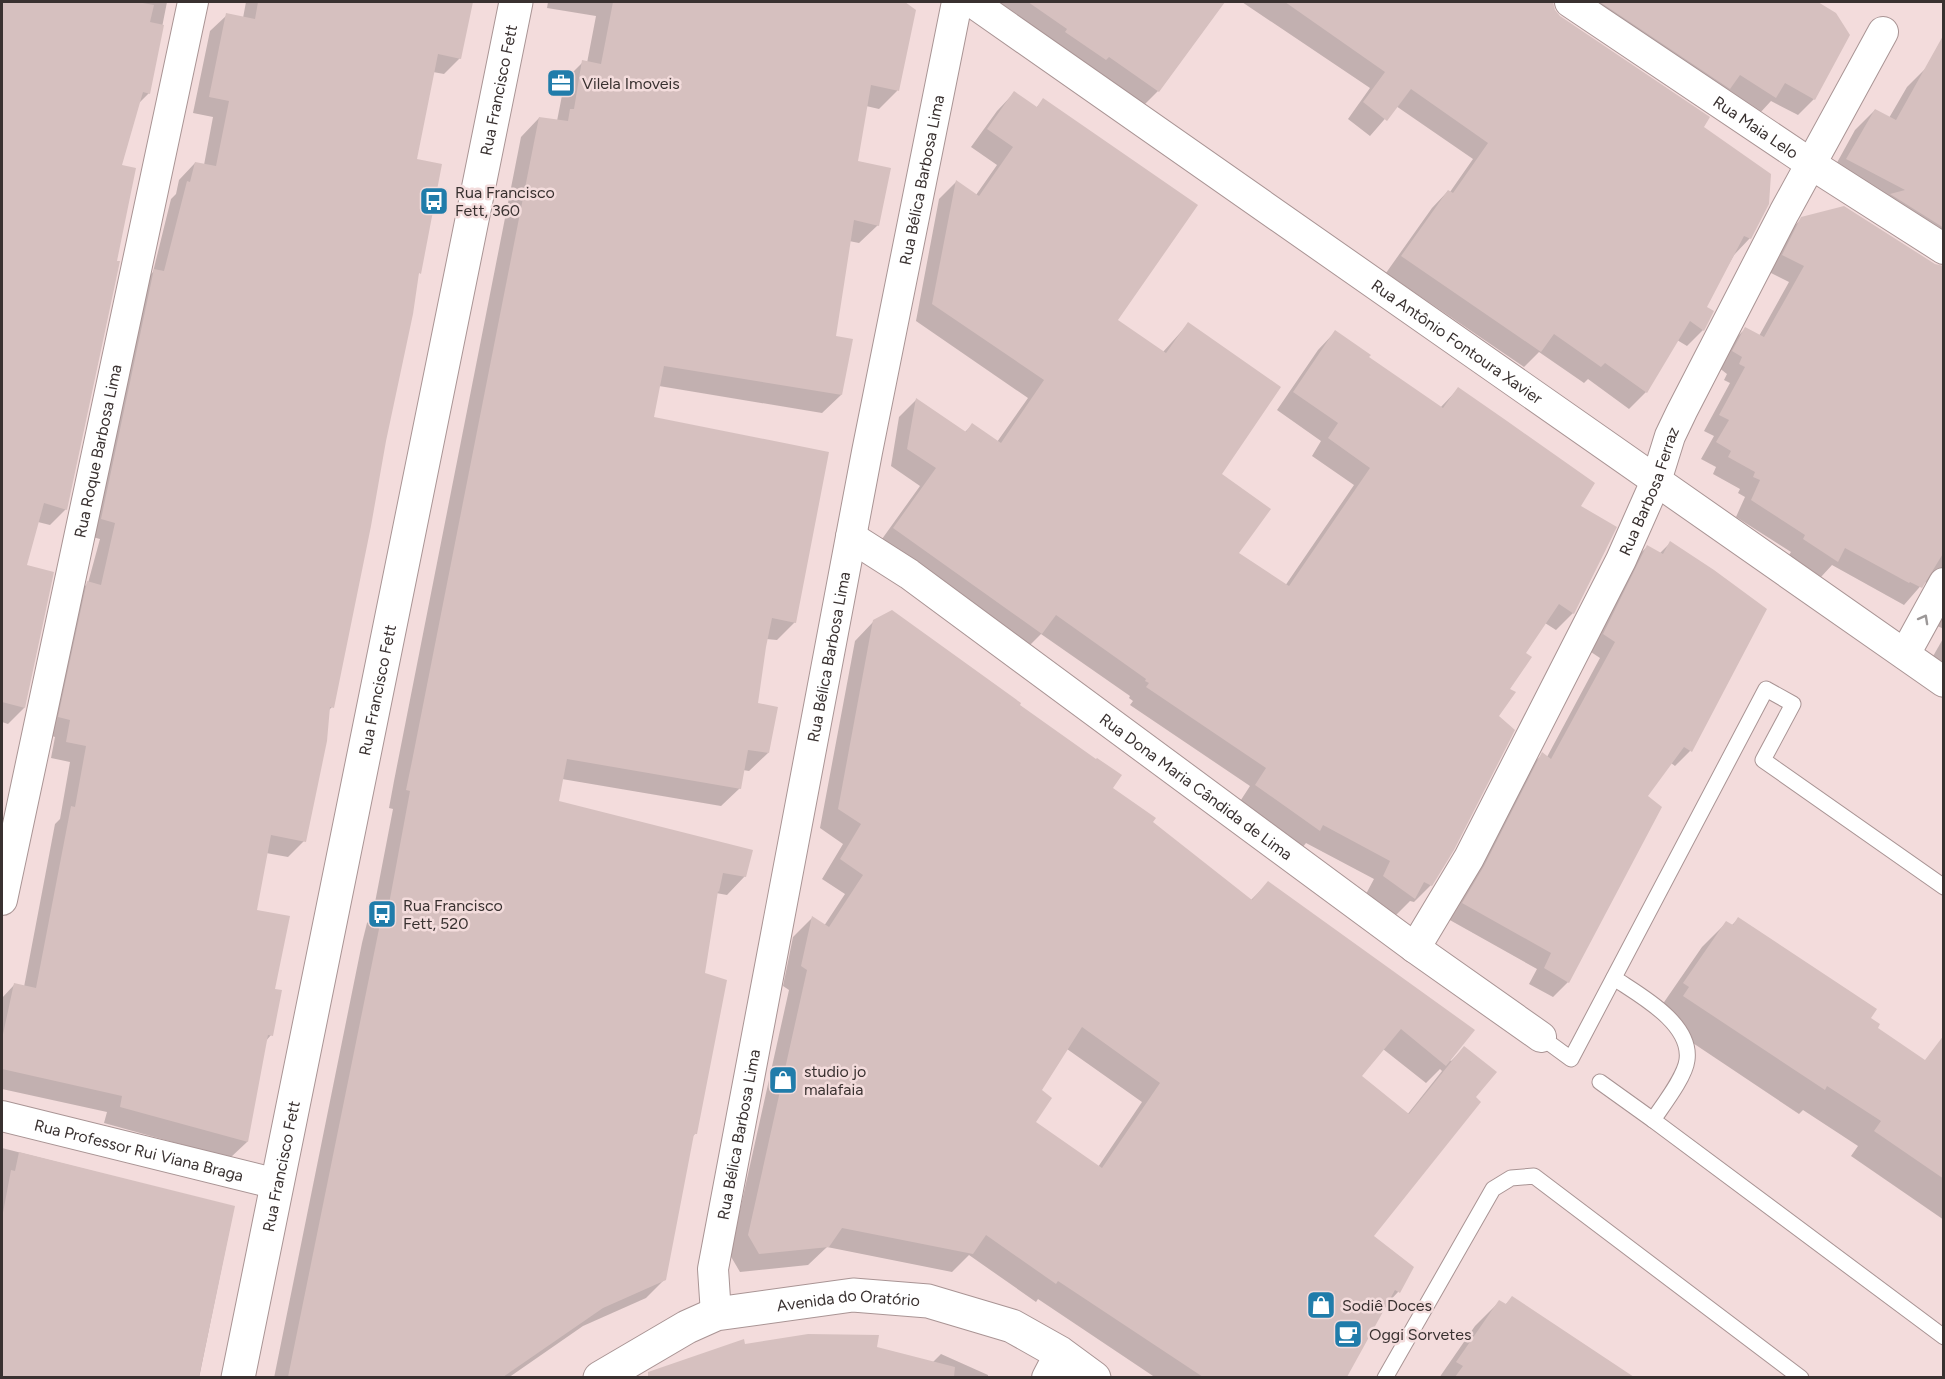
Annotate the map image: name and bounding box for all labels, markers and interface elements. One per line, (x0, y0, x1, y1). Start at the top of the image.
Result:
street label: Rua Francisco Fett (476, 23, 521, 157)
office icon: Vilela Imoveis (545, 67, 577, 99)
place label: Vilela Imoveis (582, 74, 680, 93)
street label: Rua Maia Lelo (1709, 92, 1802, 163)
street label: Rua Bélica Barbosa Lima (896, 93, 948, 267)
place label: Rua Francisco Fett, 360 (455, 183, 555, 220)
bus stop icon: Rua Francisco Fett, 360 (418, 185, 450, 217)
street label: Rua Antônio Fontoura Xavier (1368, 275, 1546, 408)
street label: Rua Roque Barbosa Lima (70, 363, 126, 540)
street label: Rua Barbosa Ferraz (1615, 423, 1683, 559)
street label: Rua Bélica Barbosa Lima (804, 570, 854, 744)
one-way arrow (1917, 614, 1928, 625)
street label: Rua Francisco Fett (355, 623, 400, 757)
street label: Rua Dona Maria Cândida de Lima (1096, 709, 1296, 864)
place label: Rua Francisco Fett, 520 (403, 896, 503, 933)
bus stop icon: Rua Francisco Fett, 520 (366, 898, 398, 930)
street label: Rua Bélica Barbosa Lima (713, 1048, 764, 1221)
place label: studio jo malafaia (804, 1062, 866, 1099)
shop icon: studio jo malafaia (767, 1064, 799, 1096)
street label: Rua Francisco Fett (259, 1099, 304, 1234)
street label: Rua Professor Rui Viana Braga (32, 1115, 245, 1185)
street label: Avenida do Oratório (776, 1286, 921, 1315)
shop icon: Sodiê Doces (1305, 1289, 1337, 1321)
place label: Sodiê Doces (1342, 1296, 1432, 1315)
cafe icon: Oggi Sorvetes (1332, 1318, 1364, 1350)
place label: Oggi Sorvetes (1369, 1325, 1471, 1344)

